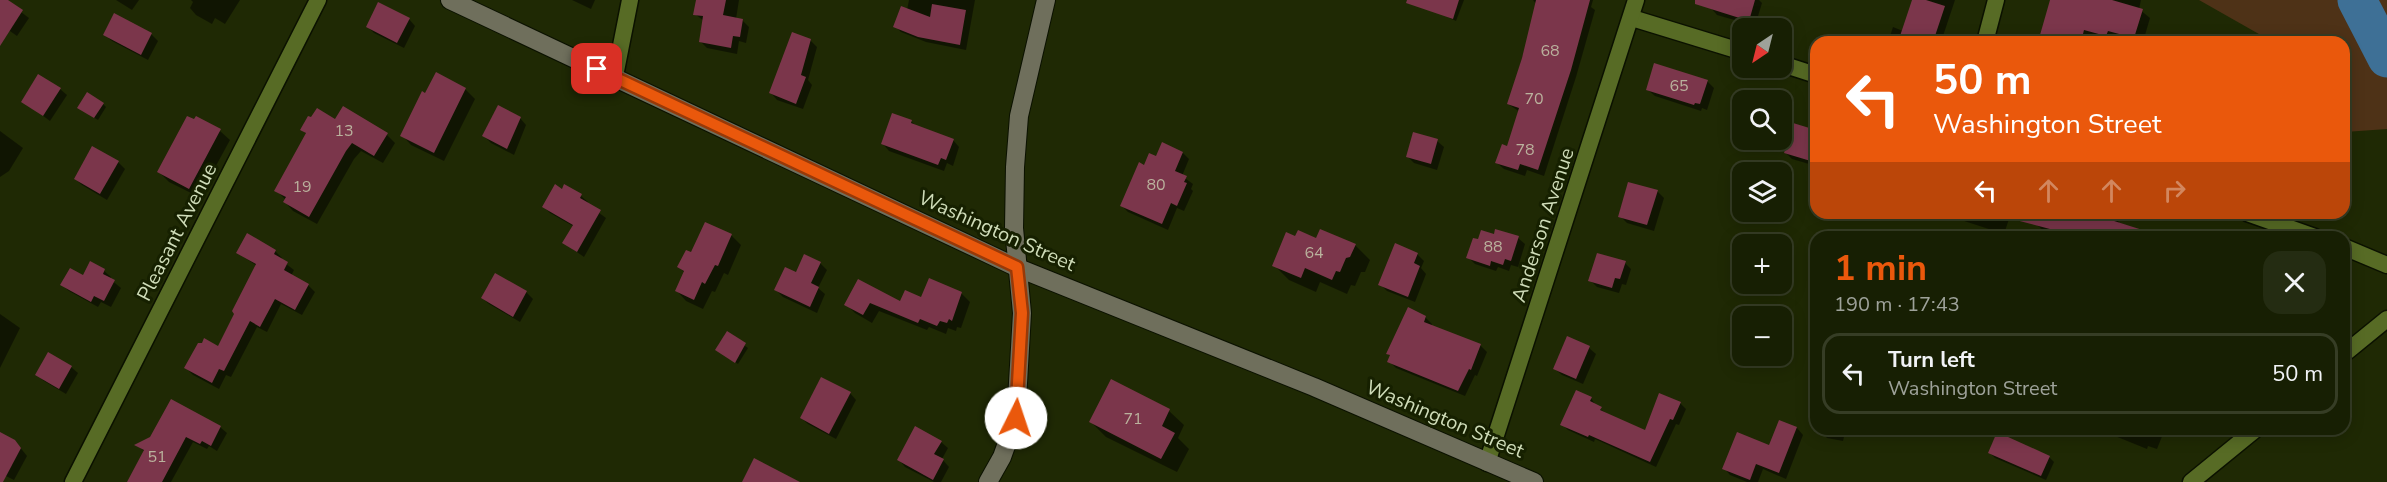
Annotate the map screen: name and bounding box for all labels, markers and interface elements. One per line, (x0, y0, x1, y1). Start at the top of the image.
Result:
north arrow (1732, 18, 1792, 78)
map controls (1732, 18, 1792, 366)
house number: 68 (1540, 40, 1560, 62)
pin (571, 43, 622, 94)
icon: arrive (580, 52, 613, 85)
text: 50 m (1933, 52, 2032, 109)
icon: left (1834, 60, 1912, 138)
house number: 65 (1669, 75, 1689, 97)
house number: 70 (1524, 88, 1544, 110)
button: search (1732, 90, 1792, 150)
text: Washington Street (1933, 106, 2162, 143)
house number: 13 (334, 120, 354, 142)
house number: 78 (1515, 139, 1535, 161)
street label: Anderson Avenue (1505, 144, 1581, 306)
street label: Pleasant Avenue (131, 158, 223, 306)
button: layers (1732, 162, 1792, 222)
house number: 80 (1146, 174, 1166, 196)
icon: left (1969, 174, 2002, 207)
icon: ahead (2032, 174, 2065, 207)
icon: ahead (2095, 174, 2128, 207)
icon: right (2158, 174, 2191, 207)
house number: 19 (292, 176, 312, 198)
street label: Washington Street (914, 184, 1081, 278)
button: + (1732, 234, 1792, 294)
house number: 88 (1483, 236, 1503, 258)
house number: 64 (1304, 242, 1324, 264)
text: 1 min (1834, 244, 1927, 293)
button: close (2263, 251, 2326, 314)
text: 190 m · 17:43 (1834, 291, 1960, 318)
button: − (1732, 306, 1792, 366)
text: Turn left (1888, 345, 1975, 375)
icon: left (1837, 357, 1870, 390)
text: 50 m (2272, 359, 2323, 389)
street label: Washington Street (1362, 374, 1529, 465)
text: Washington Street (1888, 375, 2057, 402)
position arrow (984, 386, 1048, 450)
house number: 71 (1123, 408, 1143, 430)
house number: 51 (147, 446, 167, 468)

